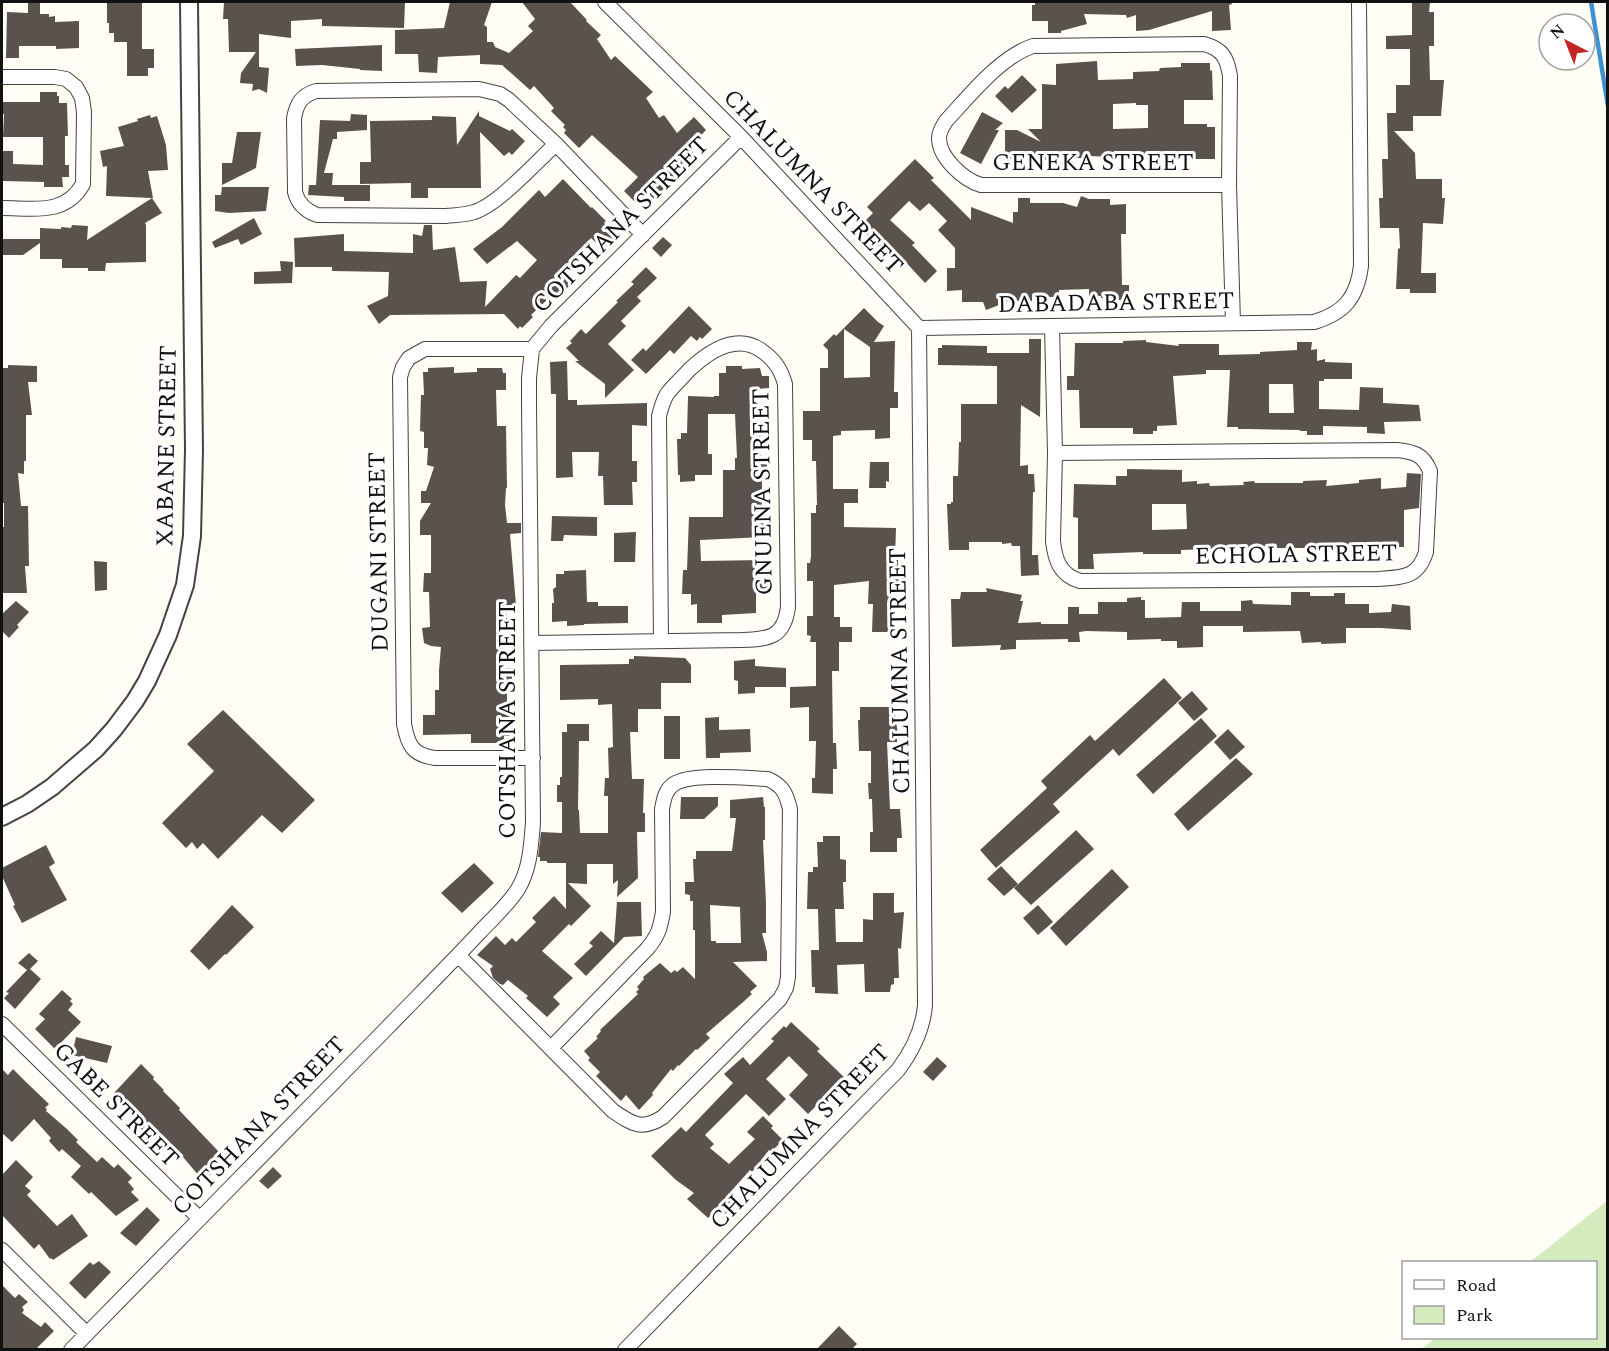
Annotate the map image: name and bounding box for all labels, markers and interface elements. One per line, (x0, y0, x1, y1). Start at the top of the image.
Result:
north arrow (1537, 12, 1597, 72)
text: N (1545, 18, 1571, 45)
street label: CHALUMNA STREET (714, 81, 912, 283)
street label: COTSHANA STREET (524, 128, 718, 322)
street label: GENEKA STREET (992, 145, 1194, 181)
street label: DABADABA STREET (997, 283, 1235, 323)
street label: XABANE STREET (147, 345, 187, 547)
street label: GNUENA STREET (743, 388, 783, 596)
street label: DUGANI STREET (359, 452, 399, 652)
street label: ECHOLA STREET (1194, 535, 1398, 575)
street label: CHALUMNA STREET (880, 547, 920, 795)
street label: COTSHANA STREET (490, 601, 526, 839)
street label: COTSHANA STREET (163, 1028, 355, 1224)
street label: GABE STREET (45, 1034, 187, 1176)
street label: CHALUMNA STREET (701, 1036, 899, 1238)
legend (1402, 1261, 1597, 1339)
text: Road (1456, 1272, 1497, 1299)
text: Park (1456, 1302, 1493, 1329)

